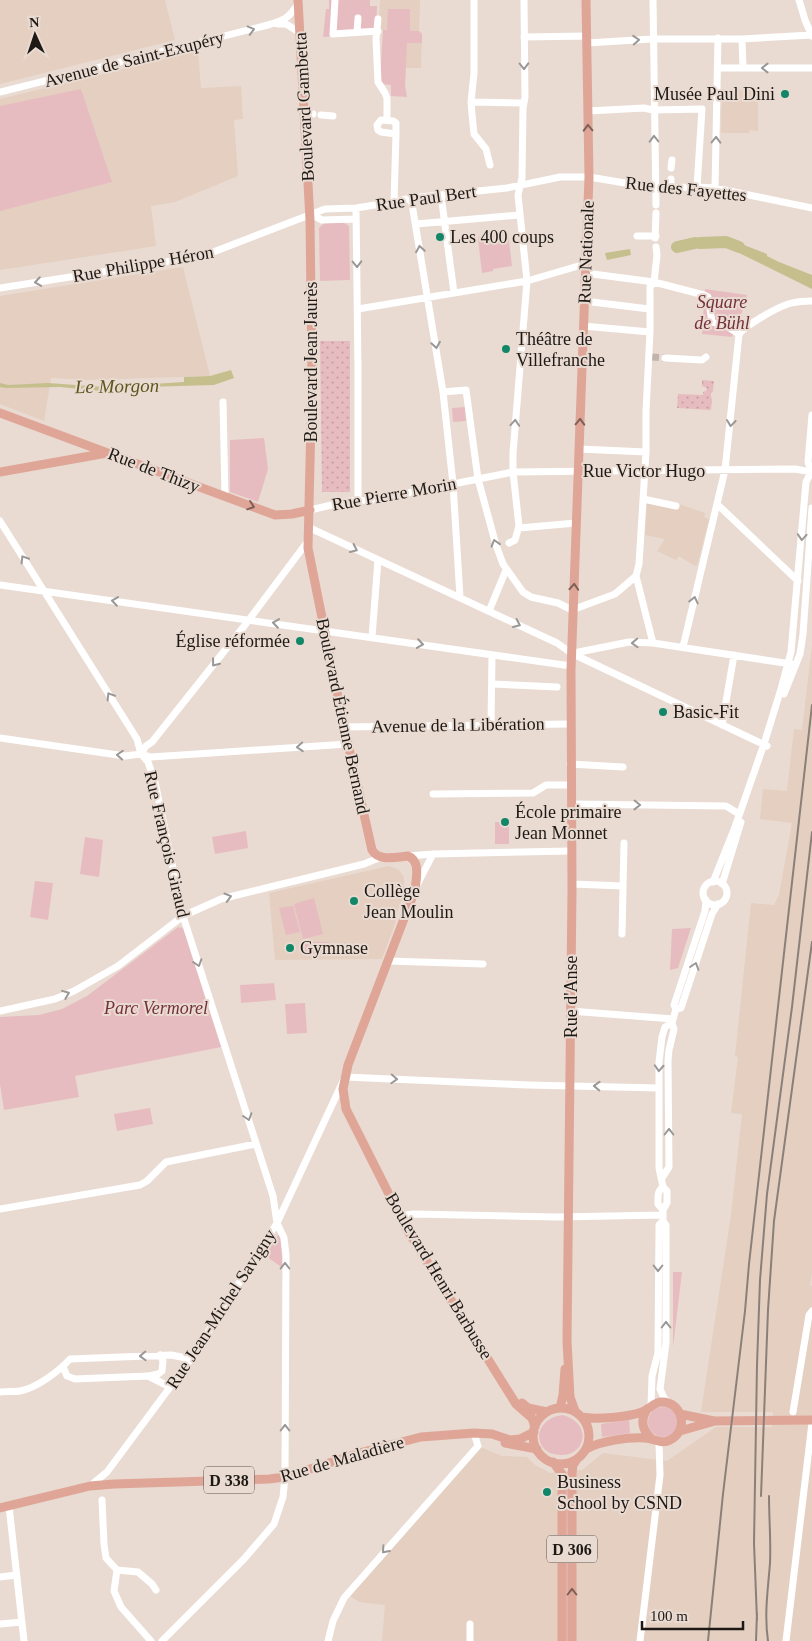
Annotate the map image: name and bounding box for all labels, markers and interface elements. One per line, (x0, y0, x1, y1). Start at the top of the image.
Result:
north arrow (10, 10, 60, 60)
text: N (29, 15, 40, 30)
one-way arrow (247, 25, 255, 35)
street label: Avenue de Saint-Exupéry (42, 27, 226, 91)
street label: Boulevard Gambetta (290, 32, 318, 182)
one-way arrow (632, 34, 640, 45)
one-way arrow (519, 62, 529, 70)
one-way arrow (761, 63, 768, 73)
place label: Musée Paul Dini (654, 84, 775, 104)
marker: Musée Paul Dini (779, 88, 791, 100)
one-way arrow (583, 124, 593, 132)
one-way arrow (649, 135, 659, 142)
one-way arrow (711, 135, 721, 143)
street label: Rue des Fayettes (624, 173, 748, 205)
street label: Rue Paul Bert (375, 181, 477, 215)
street label: Rue Nationale (574, 200, 598, 304)
place label: Les 400 coups (450, 227, 554, 247)
marker: Les 400 coups (434, 231, 446, 243)
street label: Rue Philippe Héron (71, 242, 215, 286)
one-way arrow (415, 245, 425, 253)
one-way arrow (352, 260, 362, 268)
one-way arrow (34, 277, 43, 287)
street label: Boulevard Jean Jaurès (301, 282, 321, 442)
park label: Square de Bühl (694, 292, 750, 333)
place label: Théâtre de Villefranche (516, 329, 605, 370)
one-way arrow (430, 340, 440, 349)
marker: Théâtre de Villefranche (500, 343, 512, 355)
water label: Le Morgon (74, 375, 159, 397)
one-way arrow (574, 418, 585, 426)
one-way arrow (510, 419, 521, 427)
one-way arrow (726, 419, 737, 427)
street label: Rue de Thizy (105, 443, 203, 497)
street label: Rue Victor Hugo (583, 461, 705, 481)
street label: Rue Pierre Morin (330, 473, 458, 515)
one-way arrow (246, 500, 255, 510)
one-way arrow (797, 533, 808, 541)
one-way arrow (491, 540, 501, 548)
one-way arrow (349, 542, 358, 553)
one-way arrow (20, 555, 30, 564)
one-way arrow (568, 583, 579, 591)
one-way arrow (688, 595, 699, 604)
one-way arrow (111, 596, 119, 607)
street label: Boulevard Étienne Bernand (312, 616, 375, 816)
one-way arrow (512, 618, 521, 628)
one-way arrow (272, 619, 280, 629)
place label: Église réformée (176, 630, 290, 651)
marker: Église réformée (294, 635, 306, 647)
one-way arrow (630, 638, 638, 648)
one-way arrow (416, 639, 425, 649)
one-way arrow (212, 657, 220, 666)
one-way arrow (107, 693, 116, 702)
place label: Basic-Fit (673, 702, 739, 722)
marker: Basic-Fit (657, 706, 669, 718)
street label: Avenue de la Libération (371, 713, 545, 737)
one-way arrow (295, 742, 303, 753)
one-way arrow (116, 750, 124, 761)
street label: Rue François Giraud (140, 769, 194, 919)
one-way arrow (634, 800, 641, 810)
place label: École primaire Jean Monnet (515, 801, 621, 843)
marker: École primaire Jean Monnet (499, 816, 511, 828)
place label: Collège Jean Moulin (364, 881, 454, 922)
one-way arrow (223, 893, 231, 903)
marker: Collège Jean Moulin (348, 895, 360, 907)
place label: Gymnase (300, 938, 368, 958)
marker: Gymnase (284, 942, 296, 954)
street label: Rue d'Anse (561, 956, 581, 1038)
one-way arrow (192, 958, 202, 966)
one-way arrow (689, 962, 699, 971)
one-way arrow (62, 990, 70, 1000)
park label: Parc Vermorel (103, 998, 208, 1018)
one-way arrow (654, 1064, 664, 1072)
one-way arrow (390, 1074, 398, 1085)
one-way arrow (593, 1081, 600, 1091)
one-way arrow (242, 1113, 252, 1121)
one-way arrow (663, 1127, 674, 1135)
street label: Boulevard Henri Barbusse (381, 1189, 497, 1363)
street label: Rue Jean-Michel Savigny (162, 1226, 280, 1392)
one-way arrow (280, 1261, 291, 1269)
one-way arrow (653, 1264, 664, 1272)
one-way arrow (661, 1321, 671, 1329)
one-way arrow (138, 1350, 146, 1361)
one-way arrow (280, 1424, 290, 1432)
street label: Rue de Maladière (278, 1432, 406, 1486)
road number: D 338 (204, 1466, 254, 1494)
place label: Business School by CSND (557, 1472, 682, 1513)
marker: Business School by CSND (541, 1486, 553, 1498)
road number: D 306 (547, 1536, 597, 1562)
one-way arrow (382, 1545, 391, 1554)
one-way arrow (567, 1588, 577, 1596)
scale bar (642, 1598, 743, 1630)
text: 100 m (650, 1608, 688, 1624)

